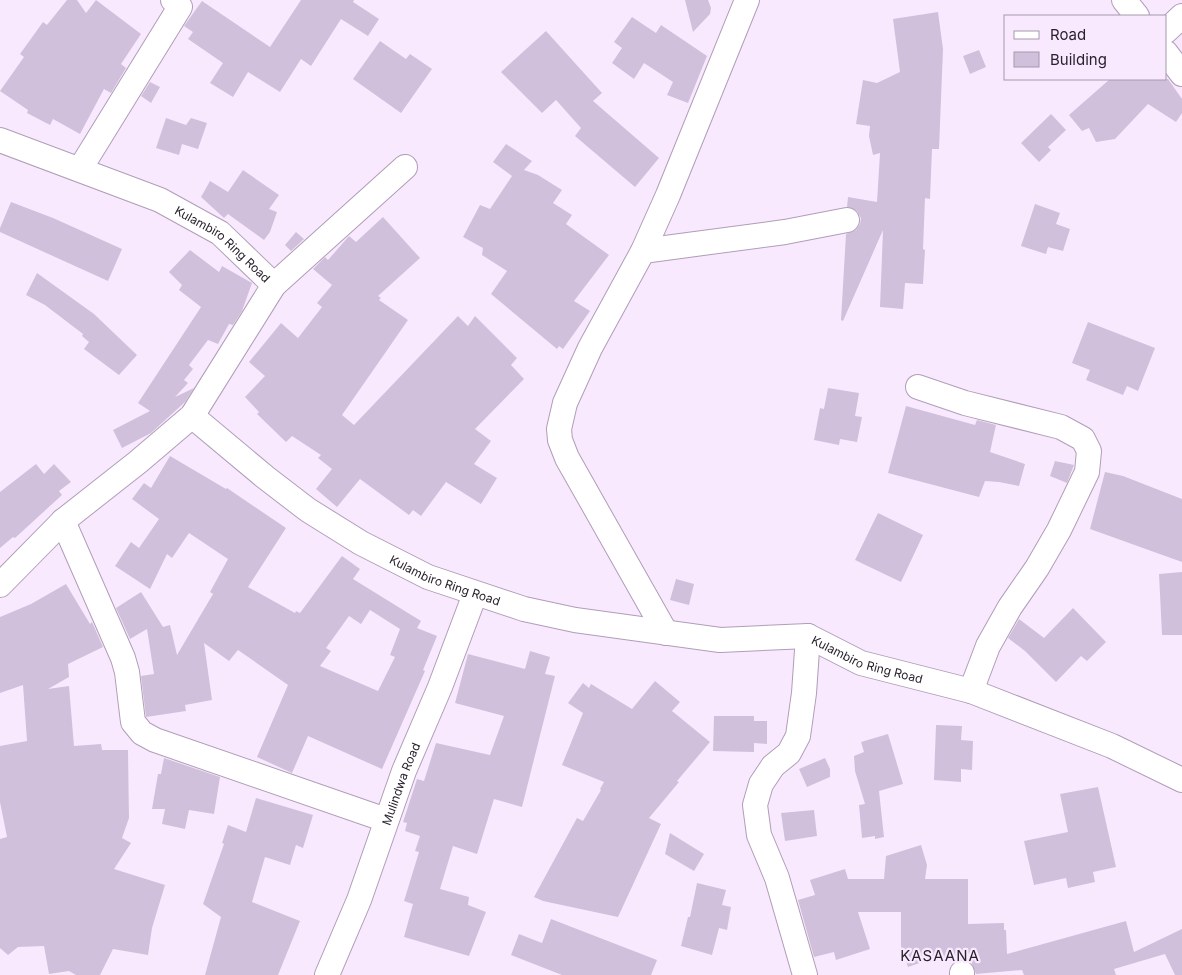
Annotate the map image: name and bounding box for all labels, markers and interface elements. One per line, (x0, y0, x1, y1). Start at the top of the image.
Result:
legend (1004, 15, 1167, 80)
text: Road (1050, 25, 1086, 44)
text: Building (1050, 50, 1107, 69)
street label: Kulambiro Ring Road (172, 202, 274, 285)
street label: Kulambiro Ring Road (387, 551, 502, 608)
street label: Kulambiro Ring Road (809, 632, 924, 686)
street label: Mulindwa Road (378, 740, 423, 827)
district label: KASAANA (900, 946, 980, 965)

